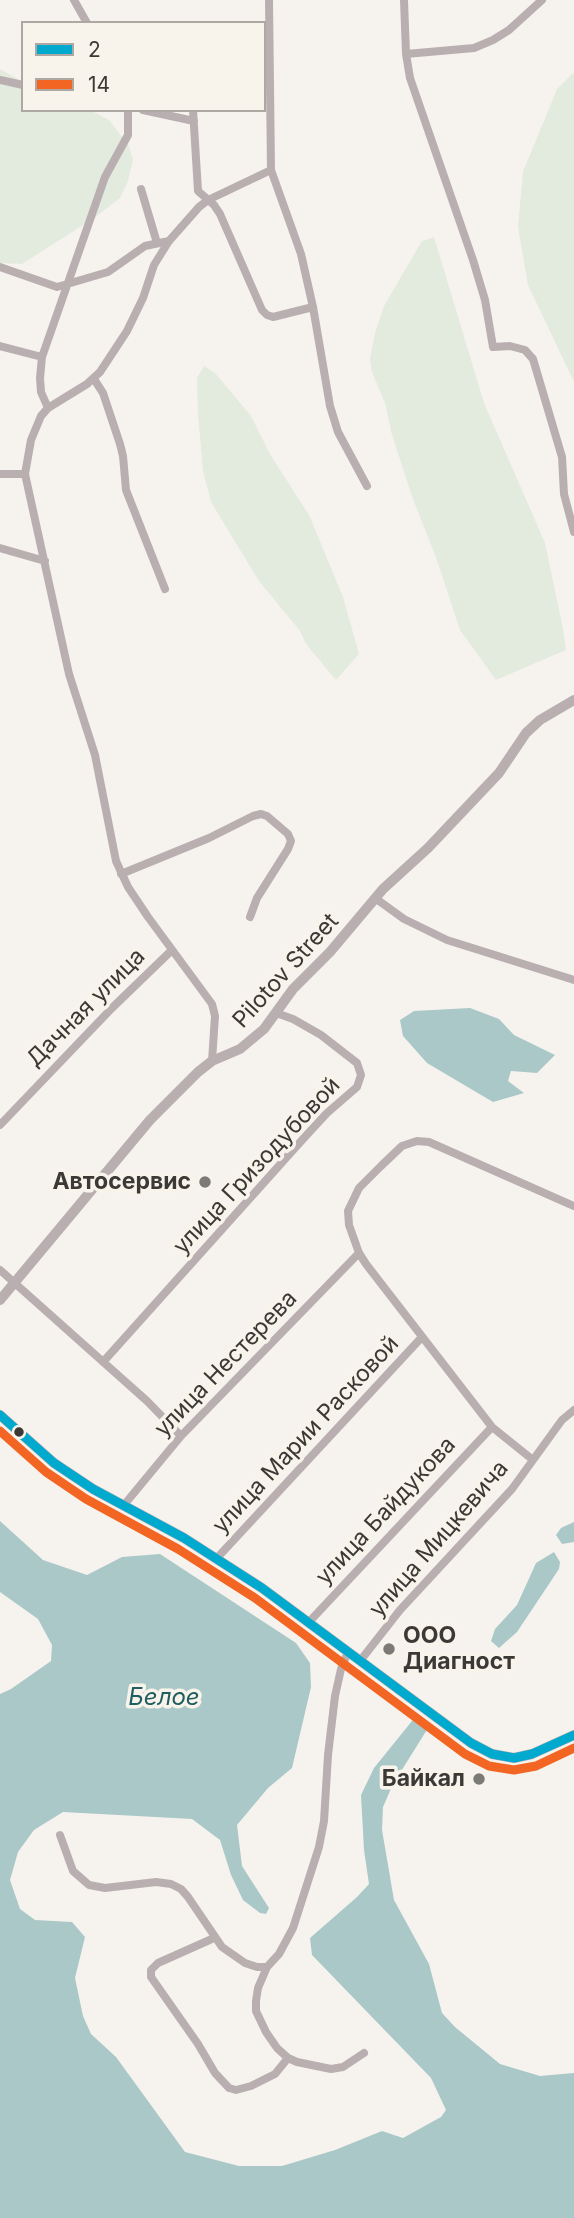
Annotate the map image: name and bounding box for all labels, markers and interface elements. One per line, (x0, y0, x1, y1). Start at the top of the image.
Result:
legend (21, 21, 266, 112)
text: 2 (88, 37, 101, 62)
text: 14 (88, 72, 110, 97)
street label: Pilotov Street (227, 908, 345, 1034)
street label: Дачная улица (21, 943, 151, 1073)
street label: улица Гризодубовой (168, 1072, 346, 1260)
place label: Автосервис (52, 1168, 191, 1196)
marker: Автосервис (197, 1174, 213, 1190)
street label: улица Нестерева (149, 1285, 303, 1443)
street label: улица Марии Расковой (207, 1330, 405, 1540)
unlabelled marker (12, 1425, 26, 1439)
street label: улица Байдукова (310, 1431, 462, 1591)
street label: улица Мицкевича (364, 1455, 514, 1623)
place label: ООО Диагност (403, 1622, 515, 1676)
marker: ООО Диагност (381, 1641, 397, 1657)
water label: Белое (128, 1684, 200, 1712)
place label: Байкал (382, 1765, 465, 1793)
marker: Байкал (471, 1771, 487, 1787)

